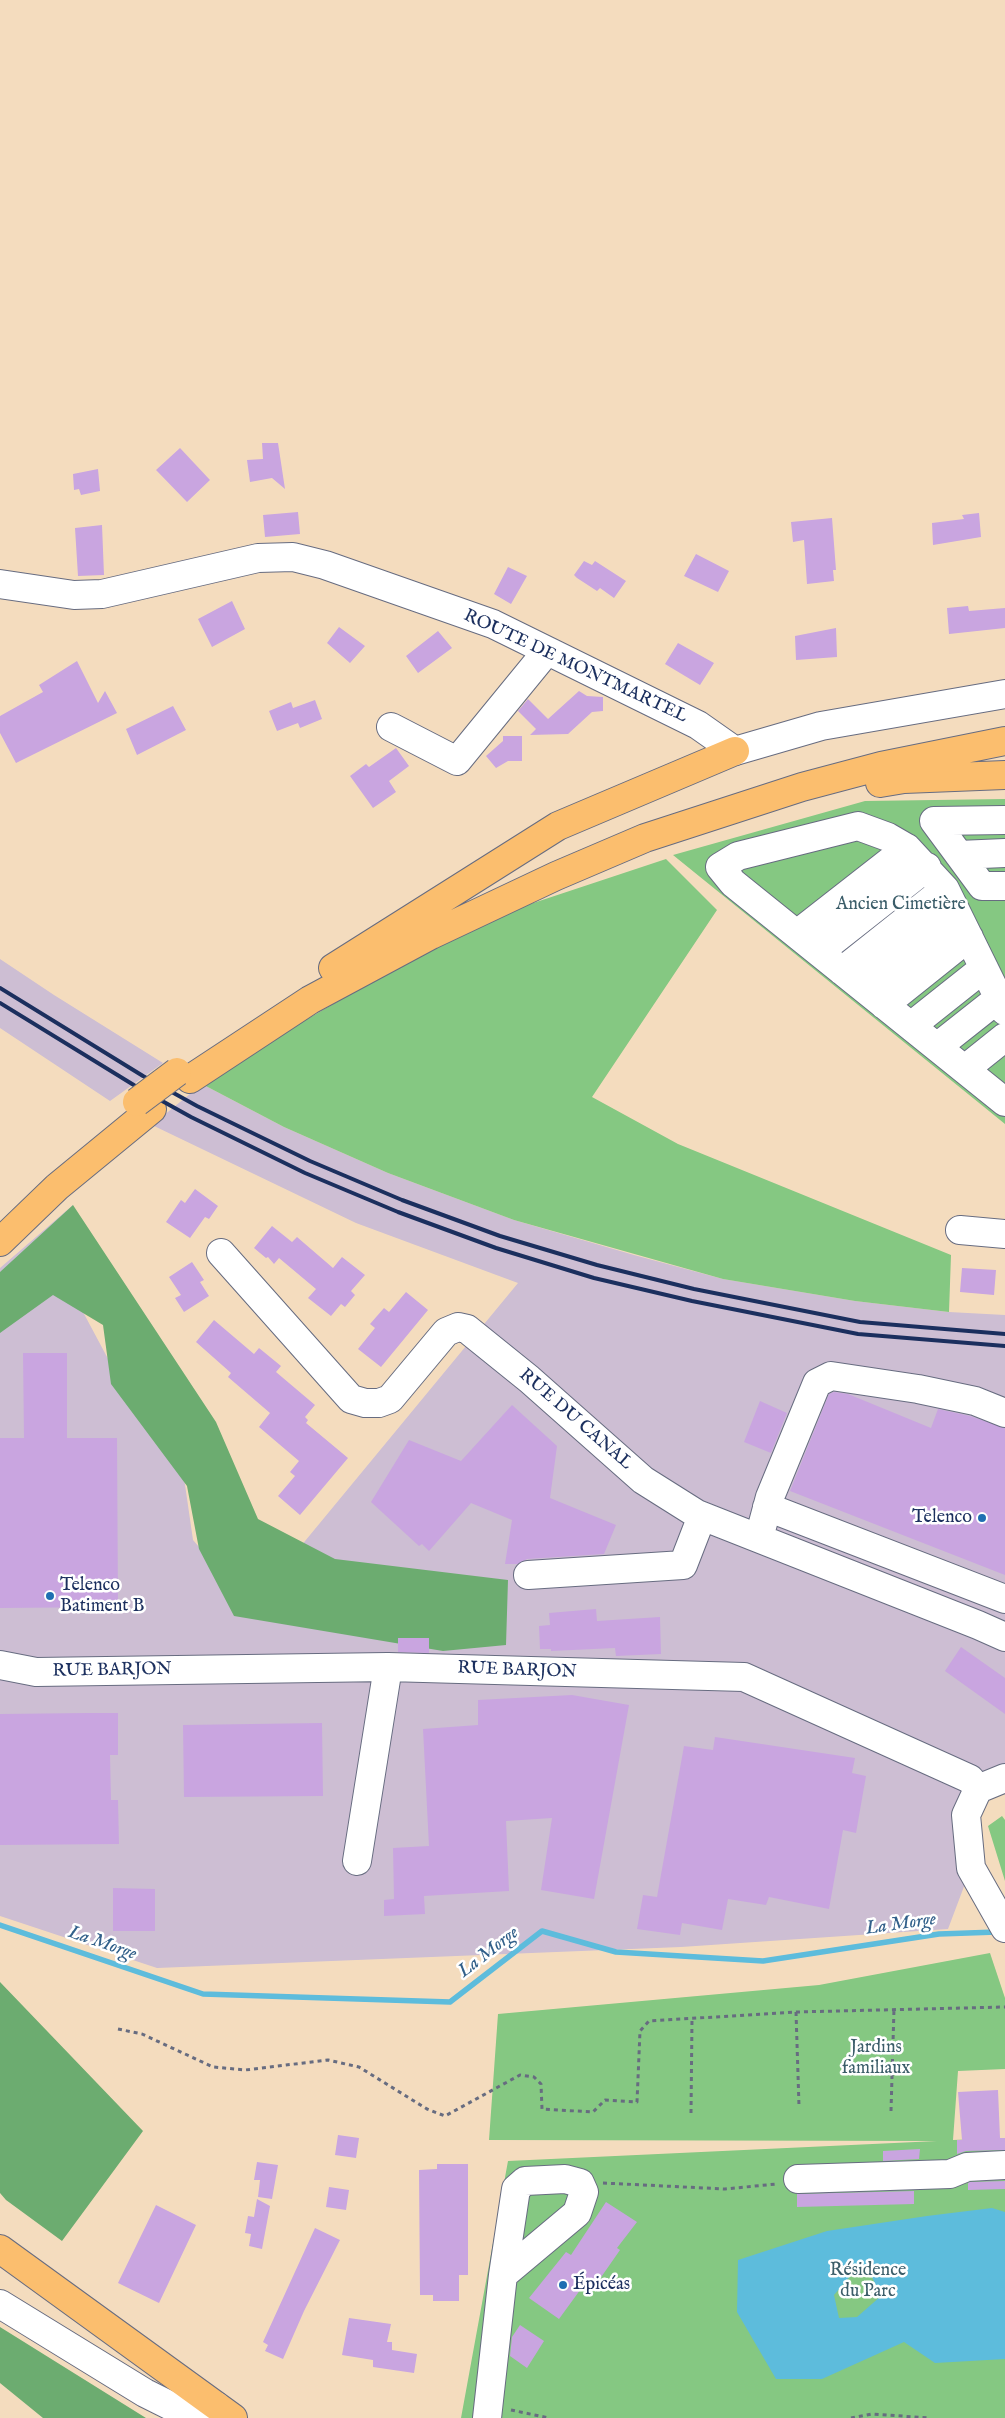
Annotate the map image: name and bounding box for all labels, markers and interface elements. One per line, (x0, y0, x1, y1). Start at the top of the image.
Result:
street label: ROUTE DE MONTMARTEL (460, 606, 690, 728)
park label: Ancien Cimetière (836, 894, 966, 916)
street label: RUE DU CANAL (514, 1365, 636, 1475)
place label: Telenco (912, 1507, 972, 1529)
marker: Telenco (976, 1512, 988, 1524)
place label: Telenco Batiment B (60, 1575, 144, 1618)
marker: Telenco Batiment B (44, 1590, 56, 1602)
street label: RUE BARJON (457, 1658, 577, 1684)
street label: RUE BARJON (52, 1659, 172, 1683)
water label: La Morge (864, 1909, 938, 1941)
water label: La Morge (65, 1922, 139, 1966)
water label: La Morge (454, 1922, 524, 1984)
park label: Jardins familiaux (842, 2037, 910, 2080)
park label: Résidence du Parc (830, 2260, 906, 2302)
place label: Épicéas (573, 2274, 630, 2296)
marker: Épicéas (557, 2279, 569, 2291)

